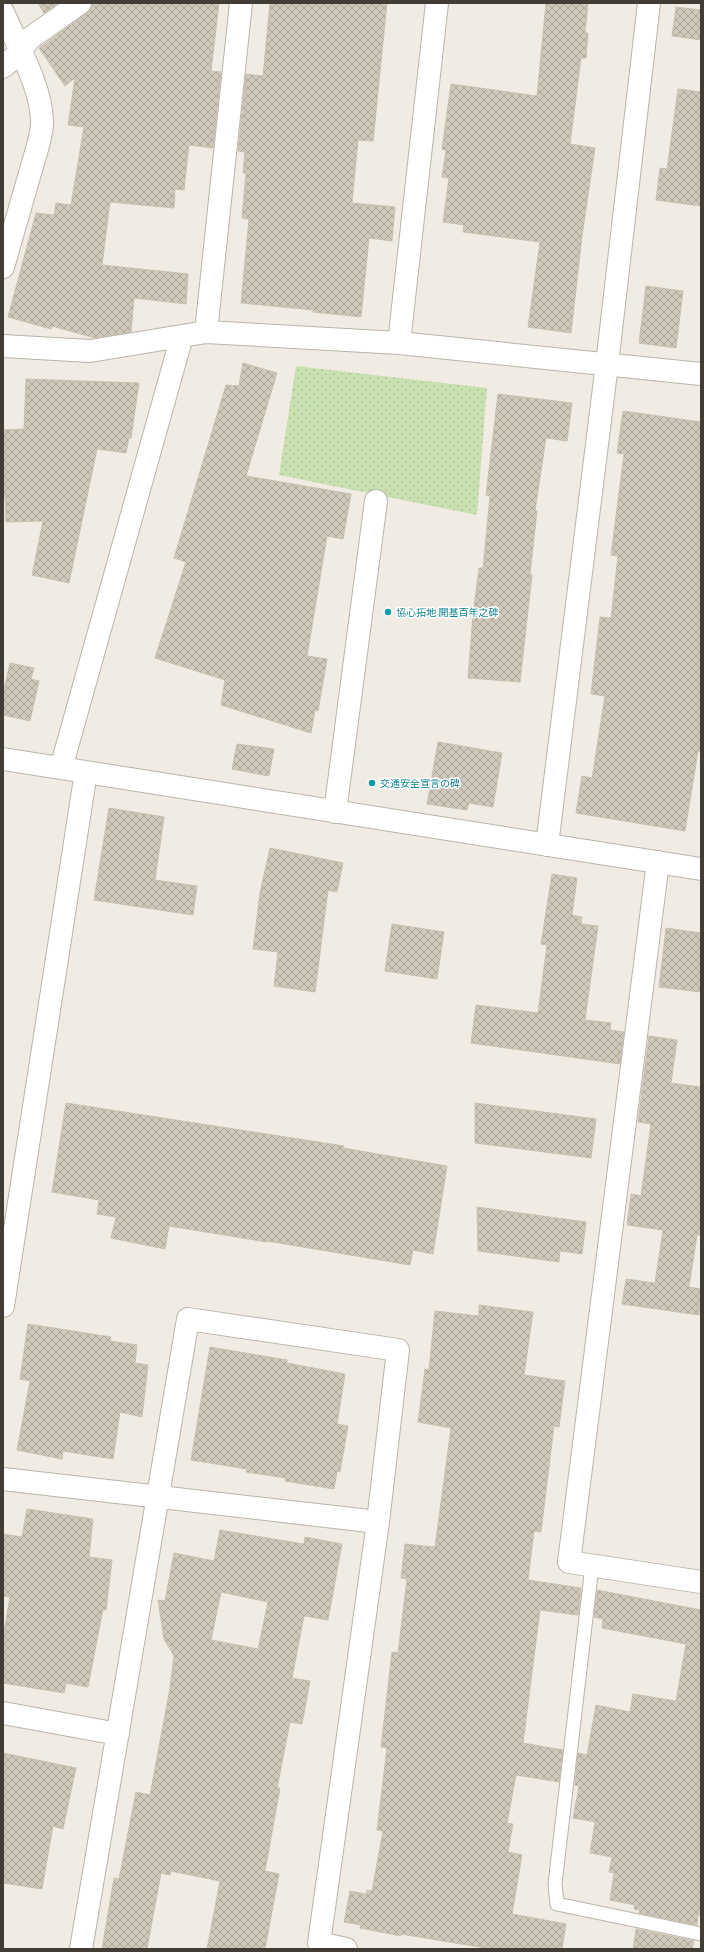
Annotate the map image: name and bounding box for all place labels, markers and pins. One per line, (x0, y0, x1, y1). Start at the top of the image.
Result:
marker: 協心拓地 開基百年之碑 (383, 607, 393, 617)
place label: 協心拓地 開基百年之碑 (396, 607, 499, 618)
marker: 交通安全宣言の碑 (367, 778, 377, 788)
place label: 交通安全宣言の碑 (380, 778, 460, 789)

